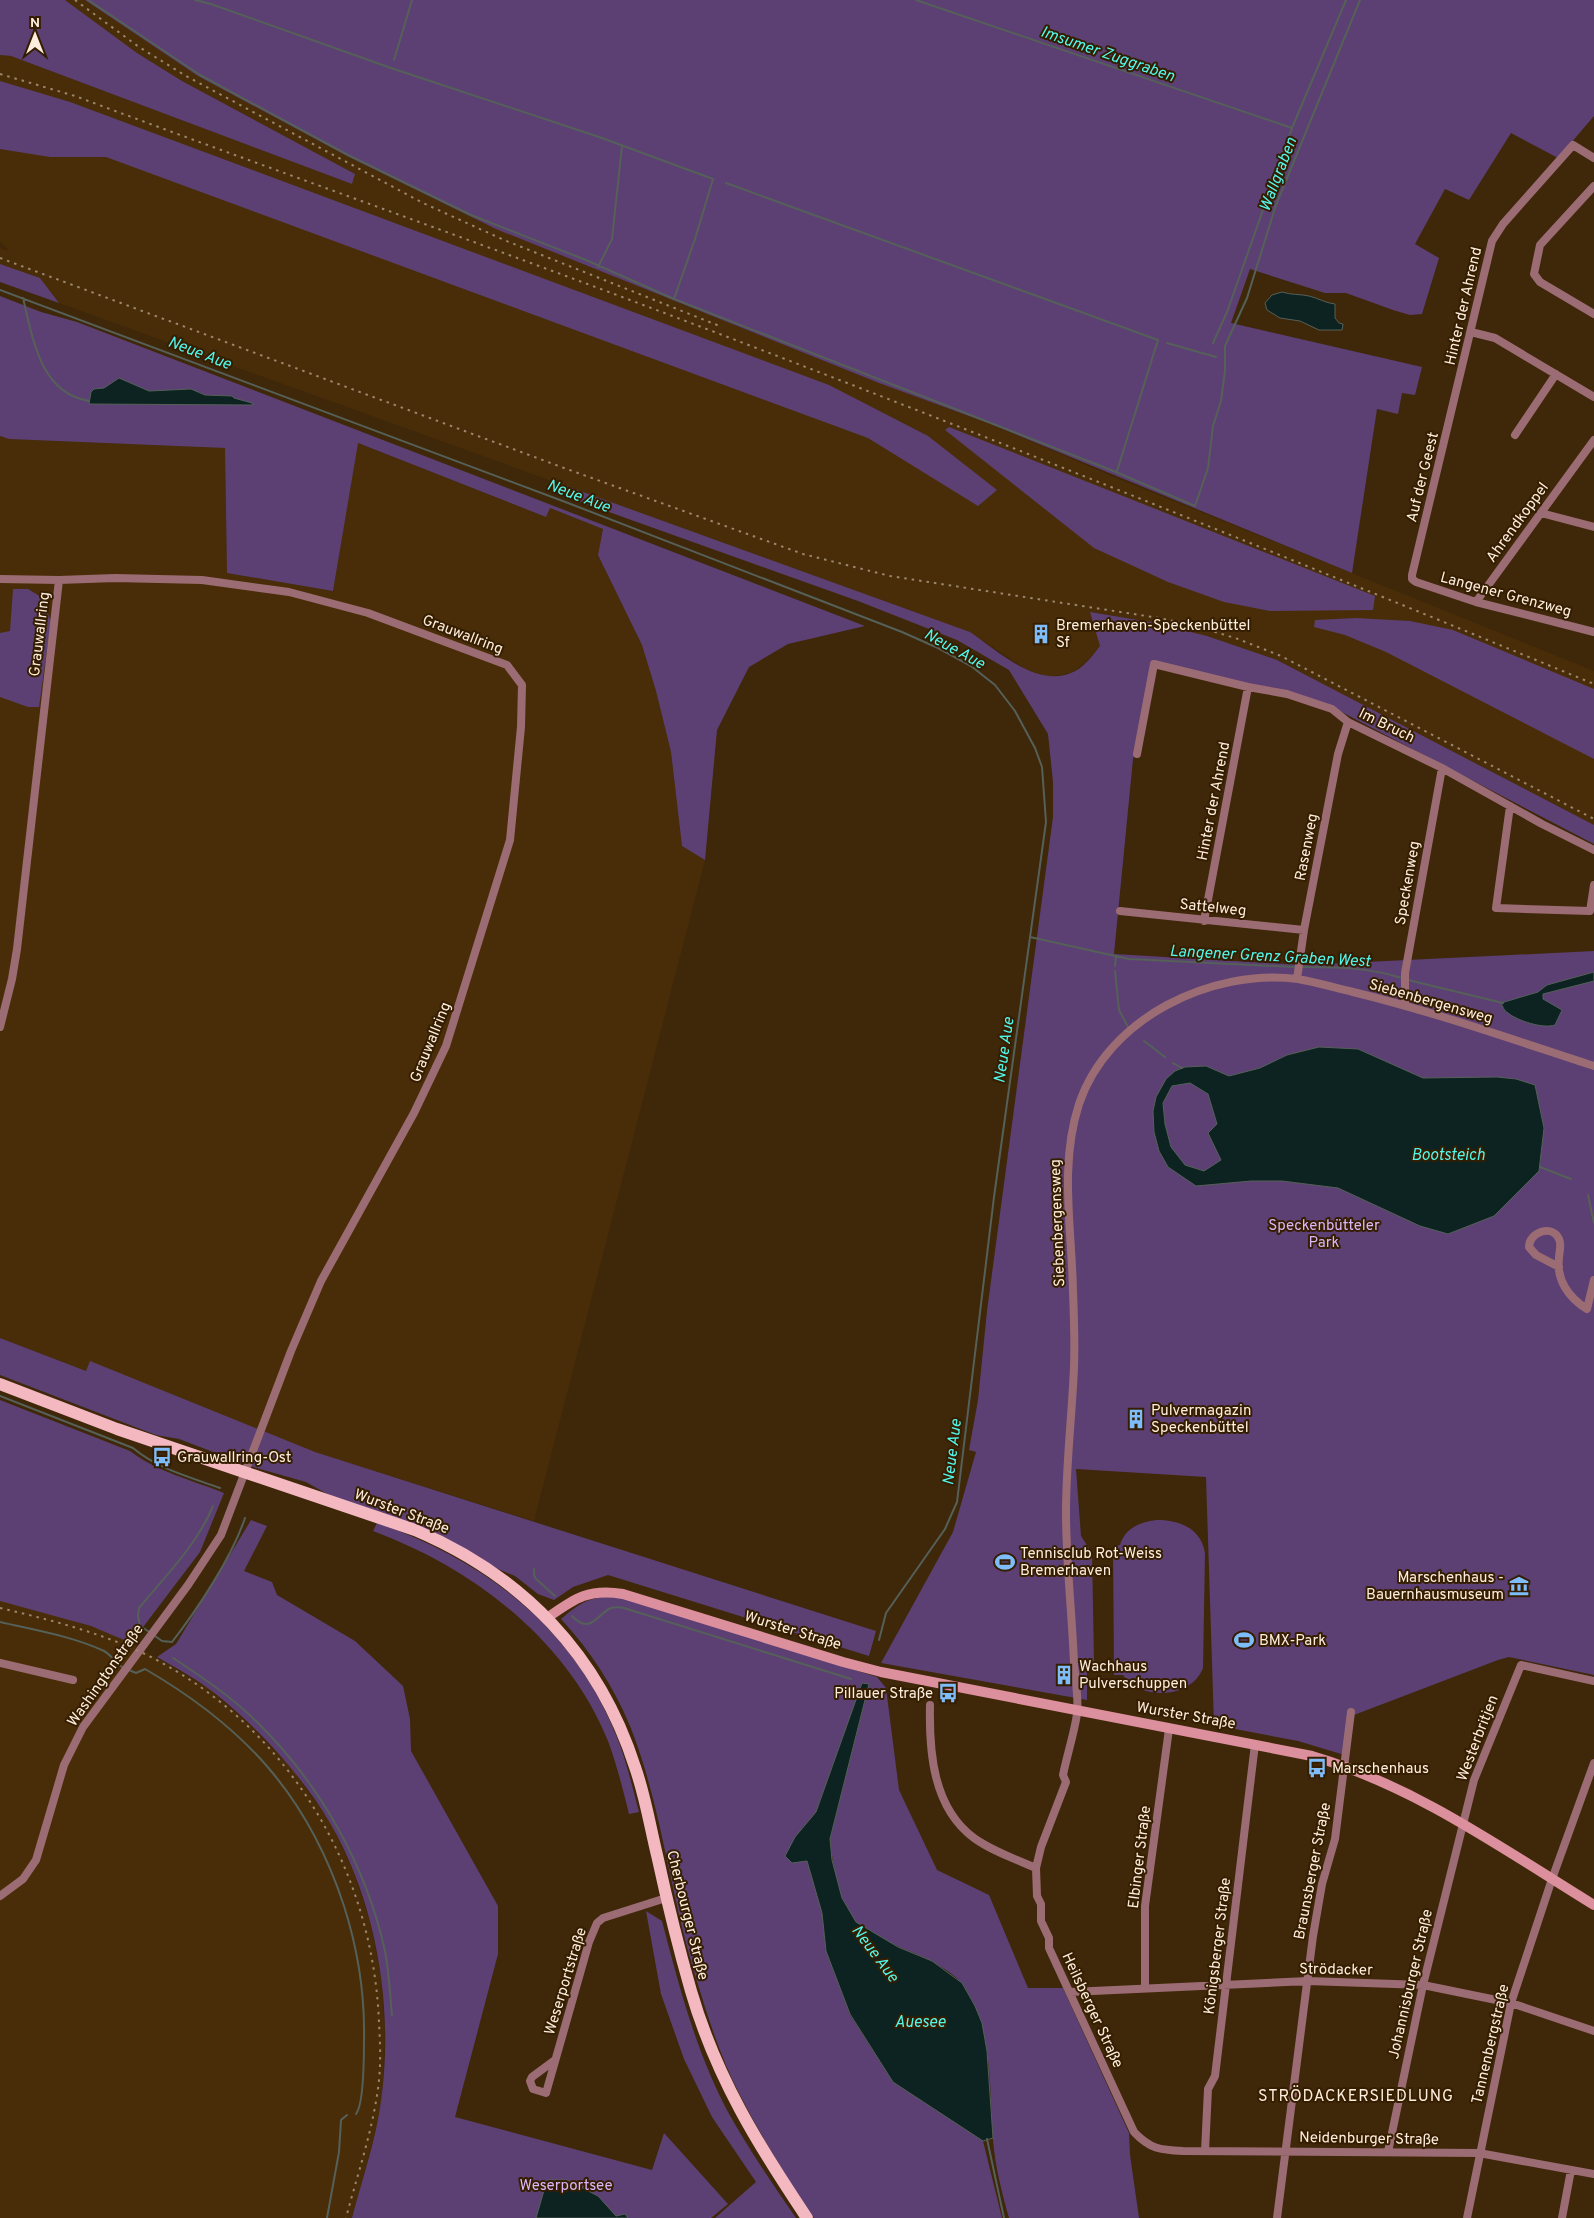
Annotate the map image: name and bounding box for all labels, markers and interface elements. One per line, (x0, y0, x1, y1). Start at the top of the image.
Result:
north arrow (10, 10, 60, 60)
text: N (30, 15, 40, 32)
water label: Imsumer Zuggraben (1038, 23, 1177, 87)
water label: Wallgraben (1256, 135, 1302, 215)
street label: Hinter der Ahrend (1442, 245, 1487, 367)
water label: Neue Aue (165, 333, 235, 375)
street label: Auf der Geest (1403, 430, 1444, 524)
water label: Neue Aue (544, 476, 614, 518)
street label: Ahrendkoppel (1483, 479, 1554, 567)
street label: Langener Grenzweg (1438, 569, 1573, 622)
street label: Grauwallring (26, 591, 55, 678)
street label: Grauwallring (419, 611, 506, 660)
place label: Bremerhaven-Speckenbüttel Sf (1056, 617, 1250, 653)
building icon: Bremerhaven-Speckenbüttel Sf (1030, 623, 1052, 645)
water label: Neue Aue (920, 625, 989, 675)
street label: Im Bruch (1355, 705, 1418, 748)
street label: Hinter der Ahrend (1194, 740, 1235, 862)
street label: Rasenweg (1292, 812, 1323, 883)
street label: Speckenweg (1392, 840, 1425, 927)
street label: Sattelweg (1179, 896, 1247, 921)
water label: Langener Grenz Graben West (1169, 942, 1372, 972)
street label: Siebenbergensweg (1367, 976, 1495, 1029)
street label: Grauwallring (407, 1000, 456, 1086)
water label: Neue Aue (990, 1015, 1020, 1085)
water label: Bootsteich (1411, 1146, 1485, 1166)
street label: Siebenbergensweg (1047, 1159, 1070, 1287)
park label: Speckenbütteler Park (1268, 1217, 1380, 1253)
place label: Pulvermagazin Speckenbüttel (1151, 1402, 1251, 1438)
building icon: Pulvermagazin Speckenbüttel (1125, 1408, 1147, 1430)
water label: Neue Aue (939, 1417, 967, 1486)
bus stop icon: Grauwallring-Ost (151, 1446, 173, 1468)
place label: Grauwallring-Ost (177, 1449, 291, 1468)
street label: Wurster Straße (351, 1486, 452, 1539)
place label: Tennisclub Rot-Weiss Bremerhaven (1020, 1545, 1162, 1581)
sports icon: Tennisclub Rot-Weiss Bremerhaven (994, 1551, 1016, 1573)
place label: Marschenhaus - Bauernhausmuseum (1366, 1569, 1504, 1605)
museum icon: Marschenhaus - Bauernhausmuseum (1508, 1575, 1530, 1597)
street label: Wurster Straße (742, 1608, 843, 1655)
street label: Washingtonstraße (64, 1621, 149, 1731)
sports icon: BMX-Park (1233, 1629, 1255, 1651)
place label: BMX-Park (1259, 1632, 1326, 1651)
place label: Wachhaus Pulverschuppen (1079, 1658, 1187, 1694)
building icon: Wachhaus Pulverschuppen (1053, 1664, 1075, 1686)
bus stop icon: Pillauer Straße (937, 1682, 959, 1704)
place label: Pillauer Straße (834, 1685, 933, 1704)
street label: Westerbritjen (1453, 1693, 1504, 1784)
street label: Wurster Straße (1135, 1698, 1237, 1735)
bus stop icon: Marschenhaus (1306, 1757, 1328, 1779)
place label: Marschenhaus (1332, 1760, 1429, 1779)
street label: Braunsberger Straße (1291, 1801, 1336, 1941)
street label: Elbinger Straße (1125, 1805, 1156, 1910)
street label: Cherbourger Straße (661, 1849, 712, 1982)
street label: Königsberger Straße (1201, 1877, 1236, 2016)
street label: Johannisburger Straße (1385, 1908, 1438, 2061)
water label: Neue Aue (846, 1922, 903, 1987)
street label: Weserportstraße (541, 1925, 592, 2037)
street label: Heilsberger Straße (1057, 1950, 1127, 2071)
street label: Strödacker (1299, 1960, 1373, 1981)
street label: Tannenbergstraße (1468, 1983, 1514, 2106)
water label: Auesee (895, 2013, 946, 2033)
district label: STRÖDACKERSIEDLUNG (1258, 2085, 1454, 2107)
street label: Neidenburger Straße (1299, 2129, 1439, 2150)
park label: Weserportsee (520, 2177, 612, 2196)

